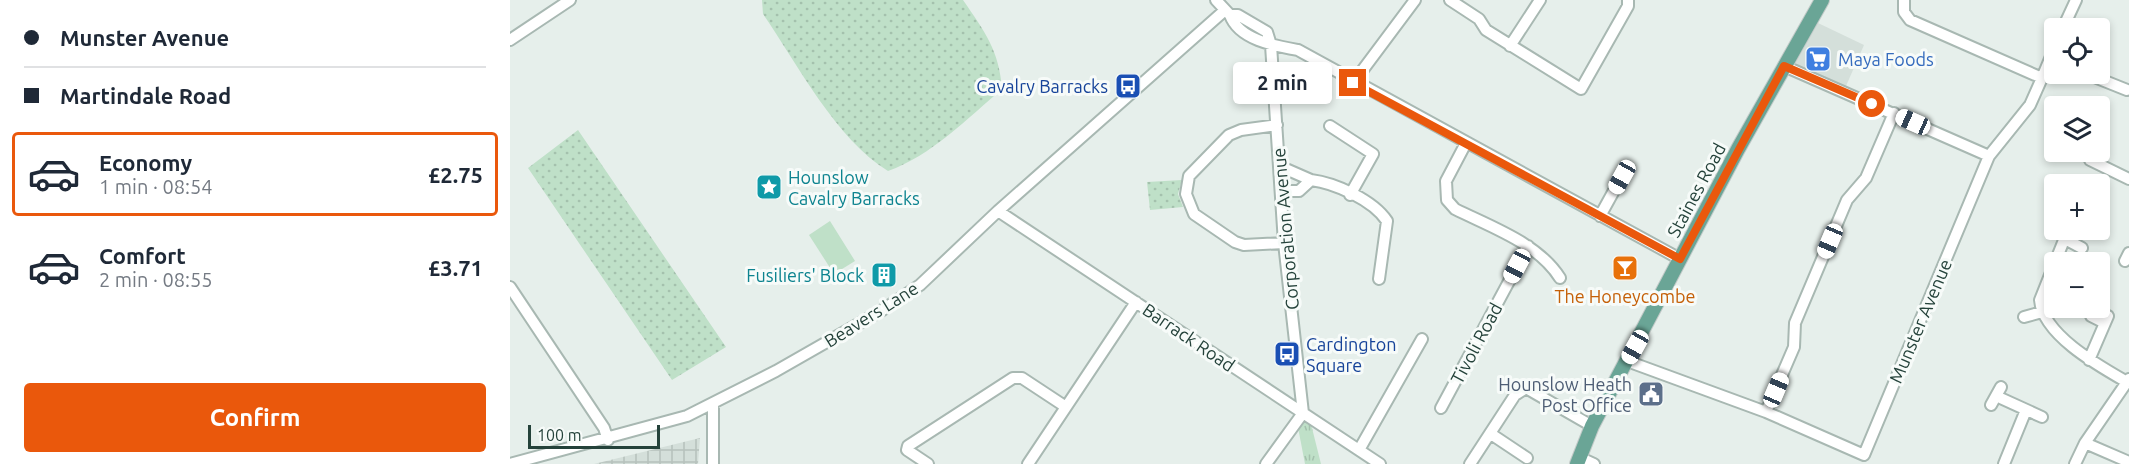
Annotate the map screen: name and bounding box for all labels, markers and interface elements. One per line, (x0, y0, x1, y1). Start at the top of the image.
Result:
map controls (2044, 18, 2110, 318)
button: locate (2044, 18, 2110, 84)
text: Munster Avenue (60, 25, 229, 50)
supermarket icon: Maya Foods (1803, 44, 1833, 74)
place label: Maya Foods (1838, 49, 1934, 69)
callout: 2 min (1233, 62, 1332, 104)
route end (1339, 69, 1366, 96)
bus stop icon: Cavalry Barracks (1113, 71, 1143, 101)
text: 2 min (1257, 71, 1308, 94)
place label: Cavalry Barracks (976, 76, 1108, 96)
text: Martindale Road (60, 83, 231, 108)
route start (1858, 90, 1885, 117)
button: layers (2044, 96, 2110, 162)
car (1893, 106, 1933, 138)
street label: Staines Road (1663, 140, 1729, 240)
icon: car (27, 147, 81, 201)
street label: Corporation Avenue (1268, 147, 1302, 311)
text: Economy (99, 150, 192, 175)
car (1605, 157, 1639, 197)
text: £2.75 (428, 162, 483, 187)
place label: Hounslow Cavalry Barracks (788, 167, 920, 208)
place icon: Hounslow Cavalry Barracks (754, 172, 784, 202)
button: + (2044, 174, 2110, 240)
text: 1 min · 08:54 (99, 175, 213, 198)
car (1815, 221, 1845, 261)
icon: car (27, 240, 81, 294)
text: Comfort (99, 243, 186, 268)
car (1501, 246, 1533, 286)
button: − (2044, 252, 2110, 318)
bar icon: The Honeycombe (1610, 253, 1640, 283)
text: £3.71 (428, 255, 483, 280)
street label: Munster Avenue (1885, 256, 1955, 386)
building icon: Fusiliers' Block (869, 260, 899, 290)
place label: Fusiliers' Block (746, 265, 864, 285)
text: 2 min · 08:55 (99, 268, 213, 291)
street label: Beavers Lane (820, 277, 922, 351)
place label: The Honeycombe (1554, 286, 1696, 306)
street label: Barrack Road (1139, 299, 1239, 375)
street label: Tivoli Road (1446, 299, 1506, 387)
car (1618, 327, 1652, 367)
place label: Cardington Square (1306, 334, 1397, 375)
bus stop icon: Cardington Square (1272, 339, 1302, 369)
car (1761, 370, 1791, 410)
place label: Hounslow Heath Post Office (1498, 374, 1632, 415)
public building icon: Hounslow Heath Post Office (1636, 379, 1666, 409)
button: Confirm (24, 383, 486, 452)
scale bar (528, 422, 660, 450)
text: 100 m (537, 426, 582, 444)

